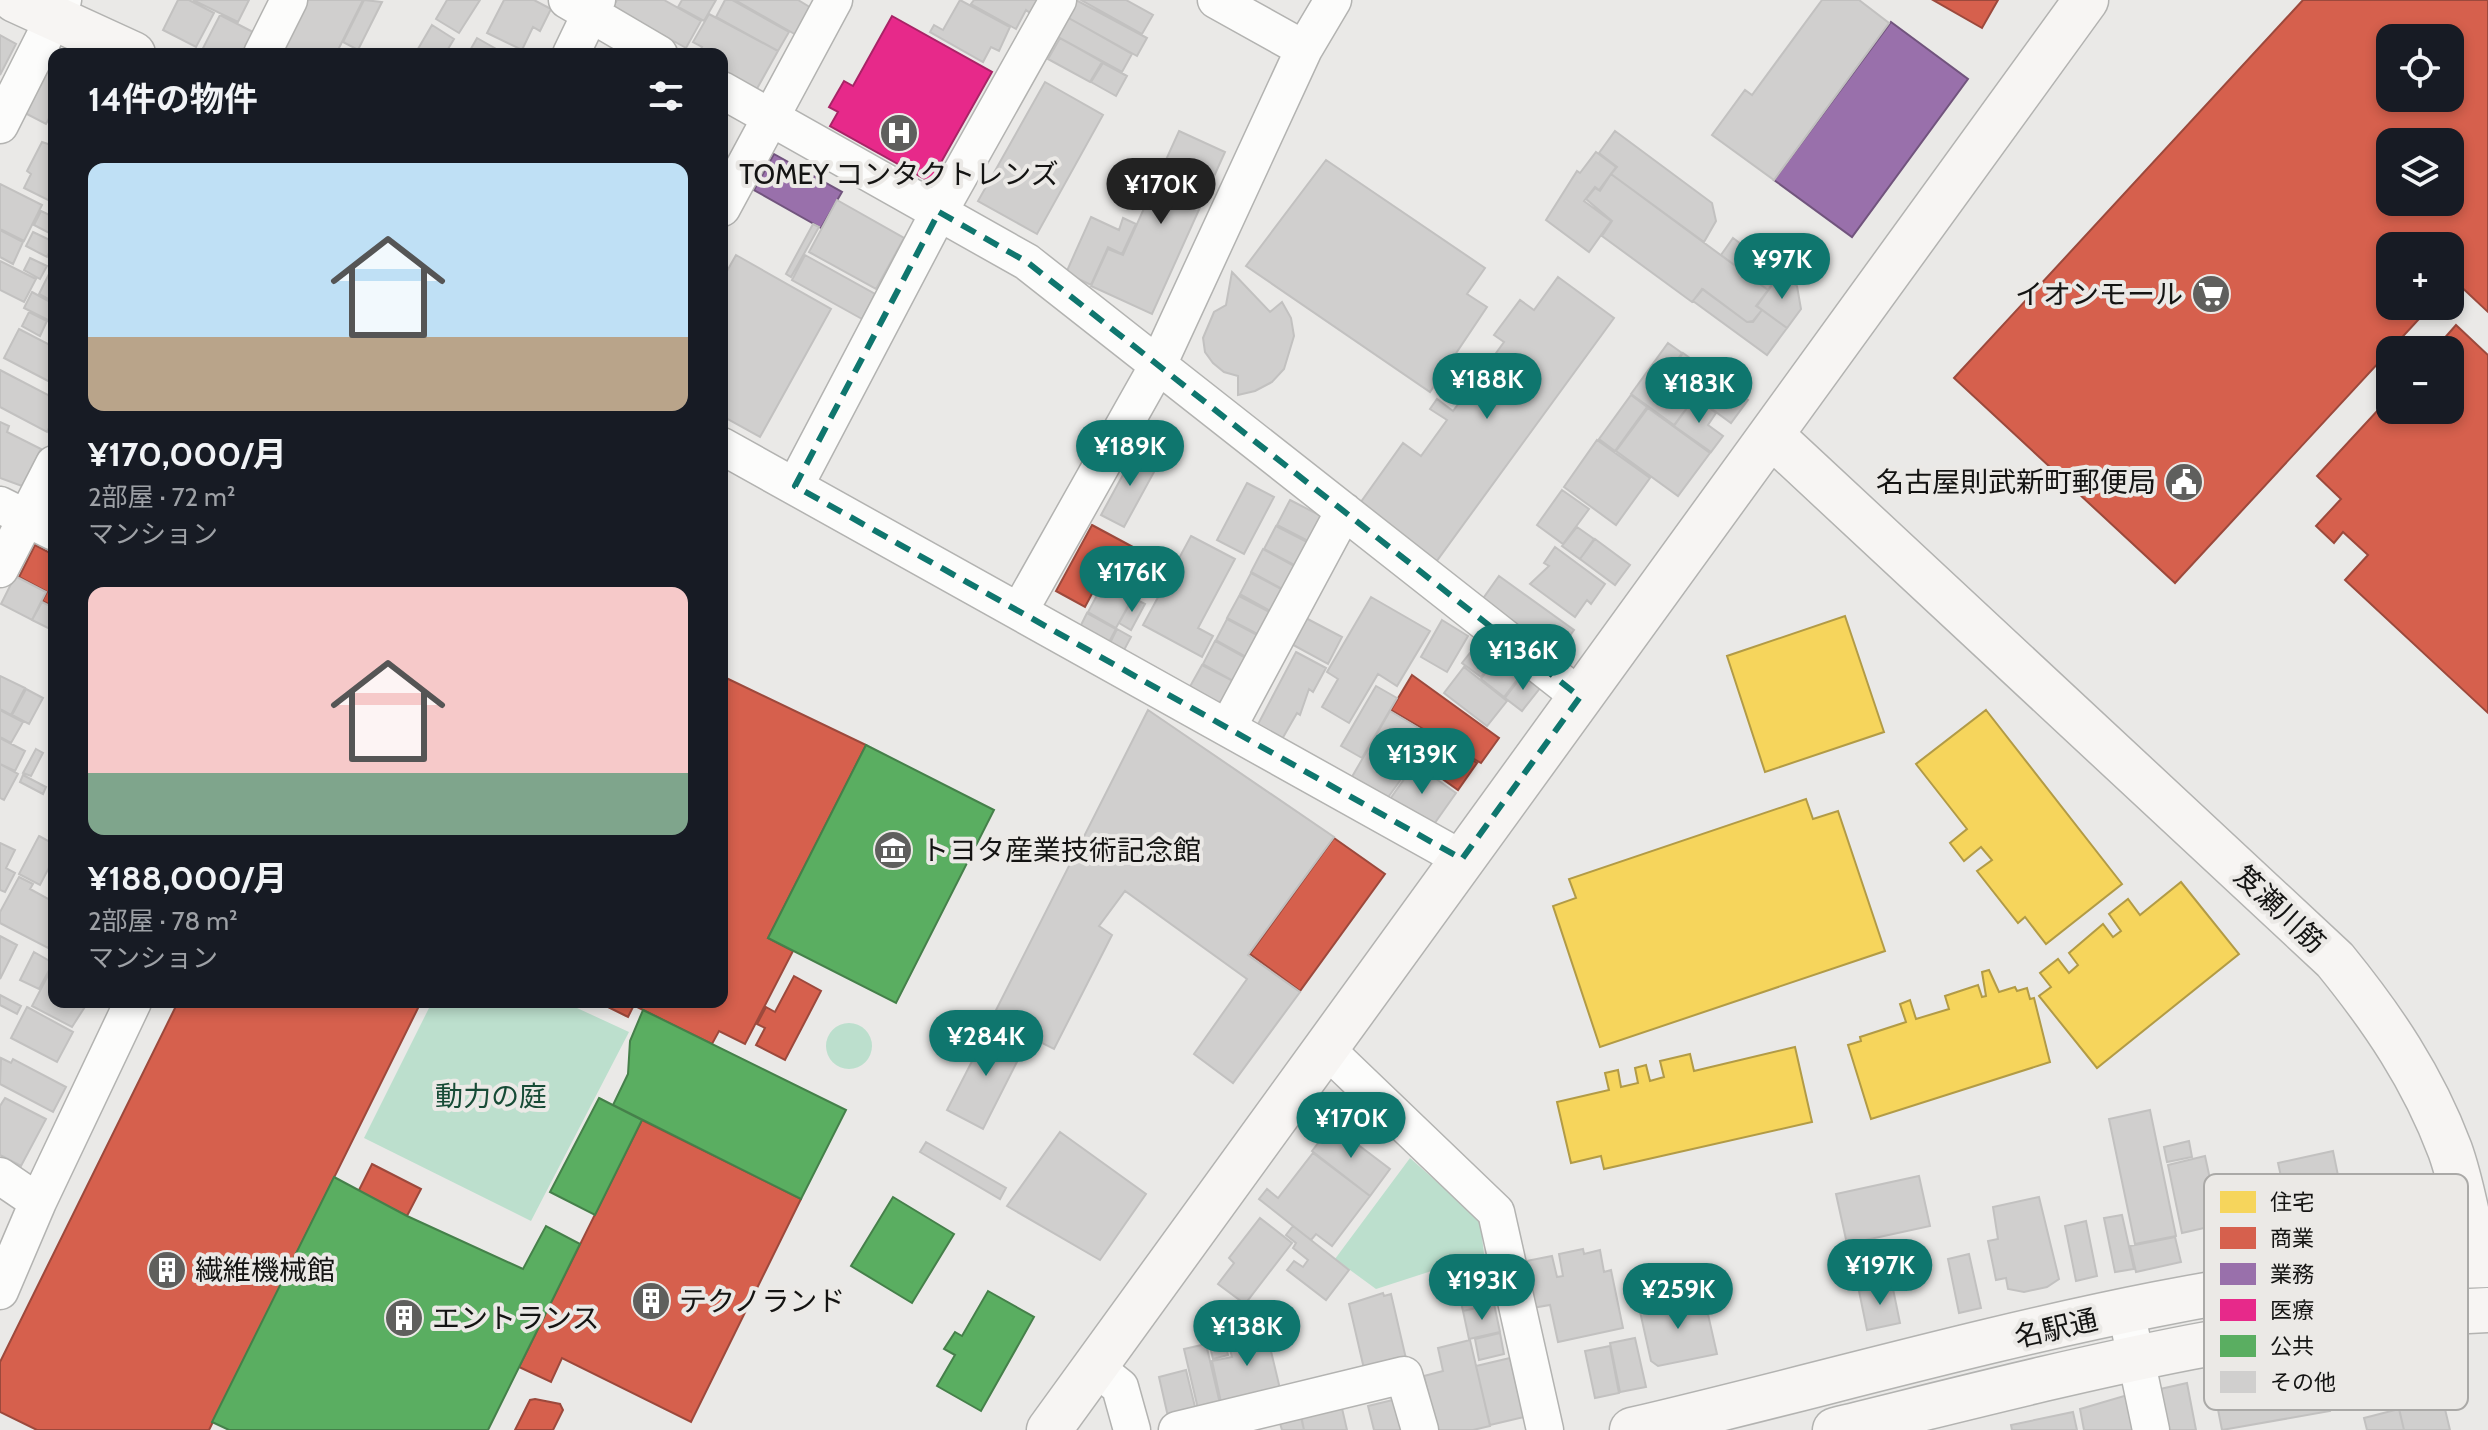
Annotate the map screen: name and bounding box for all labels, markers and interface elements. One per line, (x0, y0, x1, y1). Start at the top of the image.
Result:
map controls (2376, 24, 2464, 424)
button: locate (2376, 24, 2464, 112)
icon: filters (644, 74, 688, 118)
text: 14件の物件 (88, 78, 258, 120)
hospital icon: TOMEY コンタクトレンズ (878, 112, 920, 154)
button: layers (2376, 128, 2464, 216)
place label: TOMEY コンタクトレンズ (739, 157, 1059, 191)
pin: ¥170K (1105, 158, 1217, 226)
text: ¥170K (1125, 168, 1197, 200)
icon: home (316, 215, 460, 359)
button: + (2376, 232, 2464, 320)
pin: ¥97K (1735, 233, 1829, 301)
text: ¥97K (1752, 243, 1812, 275)
supermarket icon: イオンモール (2190, 273, 2232, 315)
place label: イオンモール (2015, 277, 2183, 311)
button: − (2376, 336, 2464, 424)
pin: ¥188K (1431, 353, 1543, 421)
pin: ¥183K (1643, 357, 1755, 425)
text: ¥188K (1450, 363, 1524, 395)
text: ¥183K (1663, 367, 1735, 399)
pin: ¥189K (1074, 420, 1186, 488)
text: ¥189K (1094, 430, 1166, 462)
text: ¥170,000/月 (88, 433, 287, 475)
public building icon: 名古屋則武新町郵便局 (2163, 461, 2205, 503)
place label: 名古屋則武新町郵便局 (1876, 465, 2156, 499)
text: 2部屋 · 72 m² (88, 481, 236, 513)
text: マンション (88, 518, 218, 550)
pin: ¥176K (1076, 546, 1188, 614)
text: ¥176K (1098, 556, 1166, 588)
pin: ¥136K (1467, 624, 1579, 692)
text: ¥136K (1488, 634, 1558, 666)
icon: home (316, 639, 460, 783)
pin: ¥139K (1366, 728, 1478, 796)
text: ¥139K (1387, 738, 1457, 770)
museum icon: トヨタ産業技術記念館 (872, 829, 914, 871)
place label: トヨタ産業技術記念館 (921, 833, 1201, 867)
text: ¥188,000/月 (88, 857, 288, 899)
street label: 笈瀬川筋 (2227, 858, 2333, 960)
text: 2部屋 · 78 m² (88, 905, 238, 937)
text: マンション (88, 942, 218, 974)
pin: ¥284K (930, 1010, 1042, 1078)
text: ¥284K (947, 1020, 1025, 1052)
park label: 動力の庭 (435, 1079, 547, 1113)
pin: ¥170K (1295, 1092, 1407, 1160)
text: ¥170K (1315, 1102, 1387, 1134)
legend (2204, 1174, 2468, 1410)
text: 住宅 (2270, 1189, 2314, 1216)
text: 商業 (2270, 1225, 2314, 1252)
pin: ¥197K (1824, 1239, 1936, 1307)
building icon: 繊維機械館 (146, 1249, 188, 1291)
text: ¥197K (1845, 1249, 1915, 1281)
place label: 繊維機械館 (195, 1253, 335, 1287)
pin: ¥193K (1426, 1254, 1538, 1322)
text: 業務 (2270, 1261, 2314, 1288)
pin: ¥259K (1622, 1263, 1734, 1331)
text: ¥193K (1447, 1264, 1517, 1296)
text: ¥259K (1641, 1273, 1715, 1305)
building icon: テクノランド (630, 1280, 672, 1322)
place label: テクノランド (679, 1284, 845, 1318)
building icon: エントランス (383, 1297, 425, 1339)
text: 医療 (2270, 1297, 2314, 1324)
pin: ¥138K (1191, 1300, 1303, 1368)
place label: エントランス (432, 1301, 599, 1335)
street label: 名駅通 (2011, 1302, 2101, 1354)
text: ¥138K (1211, 1310, 1283, 1342)
text: 公共 (2270, 1333, 2314, 1360)
text: その他 (2270, 1369, 2336, 1396)

